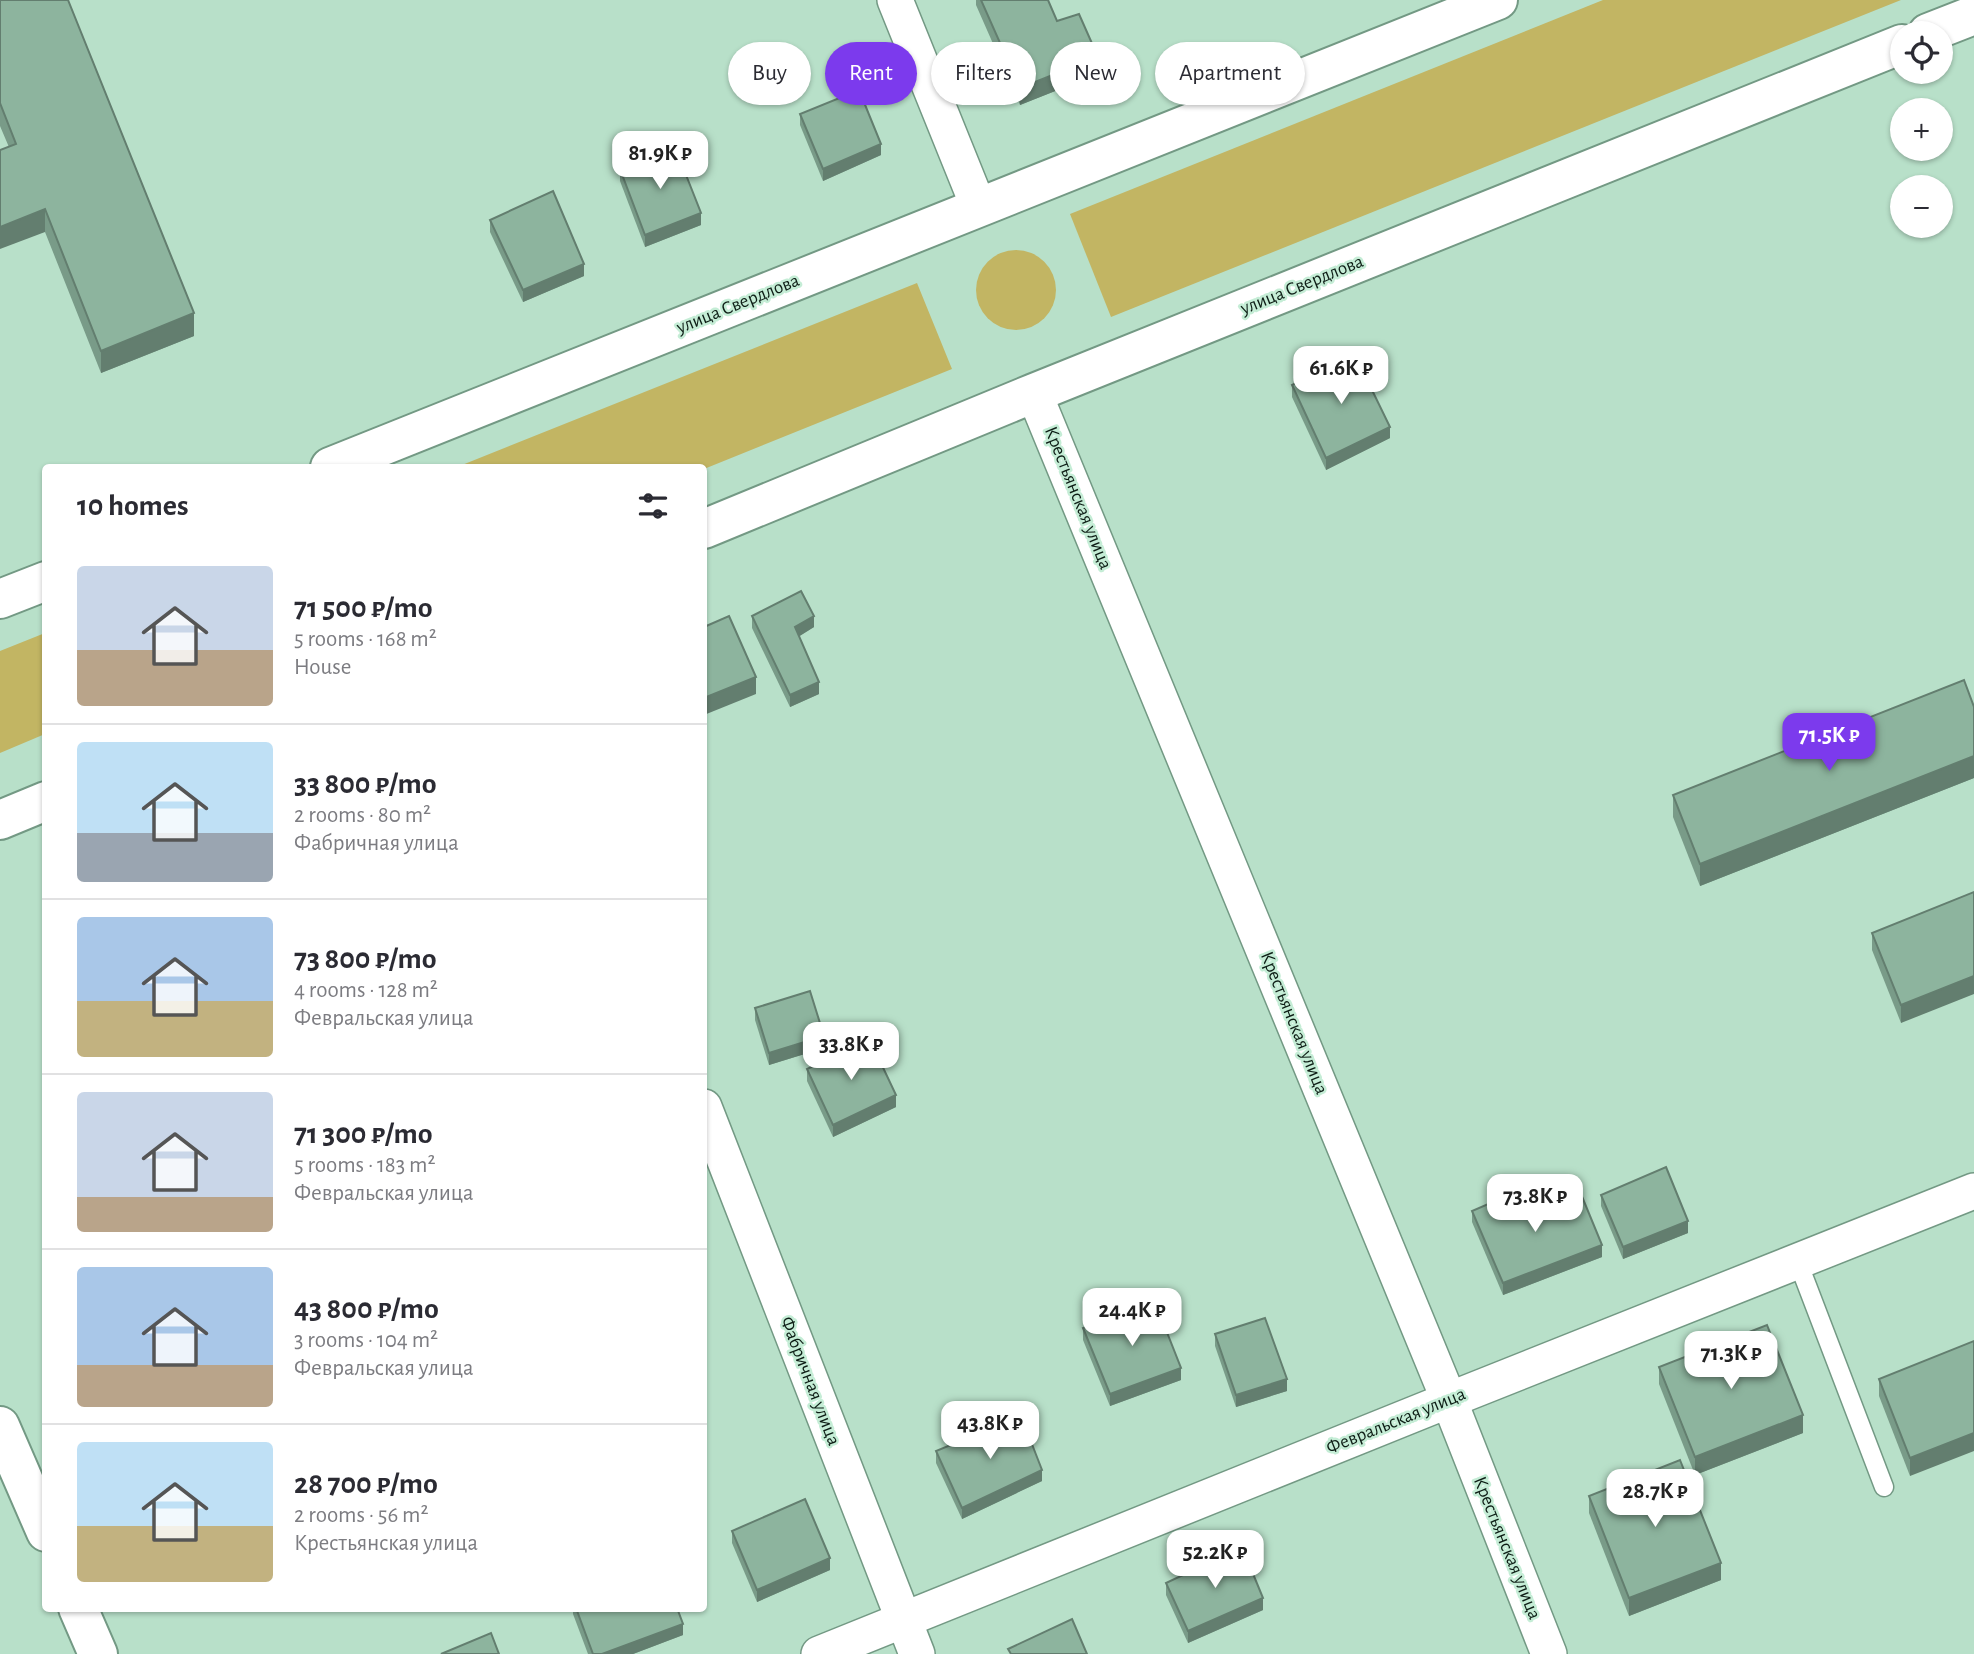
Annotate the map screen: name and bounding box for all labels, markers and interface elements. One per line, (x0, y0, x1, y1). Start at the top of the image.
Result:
map controls (1890, 21, 1953, 238)
button: locate (1890, 21, 1953, 84)
chip: Buy (728, 42, 811, 105)
chip: Rent (825, 42, 917, 105)
chip: Filters (931, 42, 1036, 105)
chip: New (1050, 42, 1141, 105)
chip: Apartment (1155, 42, 1305, 105)
button: + (1890, 98, 1953, 161)
pin: 81.9K ₽ (595, 132, 725, 191)
text: 81.9K ₽ (628, 142, 692, 165)
button: − (1890, 175, 1953, 238)
street label: улица Свердлова (1237, 252, 1366, 319)
street label: улица Свердлова (673, 271, 802, 338)
pin: 61.6K ₽ (1276, 346, 1406, 406)
text: 61.6K ₽ (1309, 357, 1373, 380)
street label: Крестьянская улица (1041, 424, 1115, 572)
icon: filters (634, 487, 672, 525)
text: 10 homes (77, 491, 188, 521)
text: 71 500 ₽/mo (294, 593, 433, 623)
icon: home (133, 594, 217, 678)
text: 5 rooms · 168 m² (294, 628, 437, 651)
text: House (294, 656, 351, 679)
pin: 71.5K ₽ (1764, 714, 1894, 773)
text: 71.5K ₽ (1798, 724, 1860, 747)
text: 33 800 ₽/mo (294, 769, 437, 799)
icon: home (133, 770, 217, 854)
text: 2 rooms · 80 m² (294, 804, 431, 827)
text: Фабричная улица (294, 832, 459, 855)
text: 73 800 ₽/mo (294, 944, 437, 974)
icon: home (133, 945, 217, 1029)
street label: Крестьянская улица (1257, 949, 1331, 1097)
text: 4 rooms · 128 m² (294, 979, 438, 1002)
text: Февральская улица (294, 1007, 474, 1030)
pin: 33.8K ₽ (786, 1023, 916, 1082)
text: 33.8K ₽ (819, 1033, 883, 1056)
text: 71 300 ₽/mo (294, 1119, 433, 1149)
icon: home (133, 1120, 217, 1204)
text: 5 rooms · 183 m² (294, 1154, 435, 1177)
pin: 73.8K ₽ (1470, 1174, 1600, 1234)
text: Февральская улица (294, 1182, 474, 1205)
text: 73.8K ₽ (1503, 1185, 1567, 1208)
pin: 24.4K ₽ (1067, 1288, 1197, 1348)
text: 43 800 ₽/mo (294, 1294, 439, 1324)
icon: home (133, 1295, 217, 1379)
text: 24.4K ₽ (1099, 1299, 1165, 1322)
street label: Фабричная улица (777, 1314, 843, 1448)
text: 3 rooms · 104 m² (294, 1329, 438, 1352)
pin: 71.3K ₽ (1666, 1332, 1796, 1391)
text: 71.3K ₽ (1700, 1342, 1762, 1365)
text: Февральская улица (294, 1357, 474, 1380)
street label: Февральская улица (1324, 1384, 1469, 1458)
pin: 43.8K ₽ (925, 1402, 1055, 1461)
text: 43.8K ₽ (957, 1412, 1023, 1435)
text: 28 700 ₽/mo (294, 1469, 438, 1499)
icon: home (133, 1470, 217, 1554)
pin: 28.7K ₽ (1590, 1470, 1720, 1529)
street label: Крестьянская улица (1470, 1474, 1544, 1622)
text: 28.7K ₽ (1622, 1480, 1688, 1503)
text: 2 rooms · 56 m² (294, 1504, 428, 1527)
pin: 52.2K ₽ (1150, 1530, 1280, 1590)
text: Крестьянская улица (294, 1532, 478, 1555)
text: 52.2K ₽ (1183, 1541, 1247, 1564)

